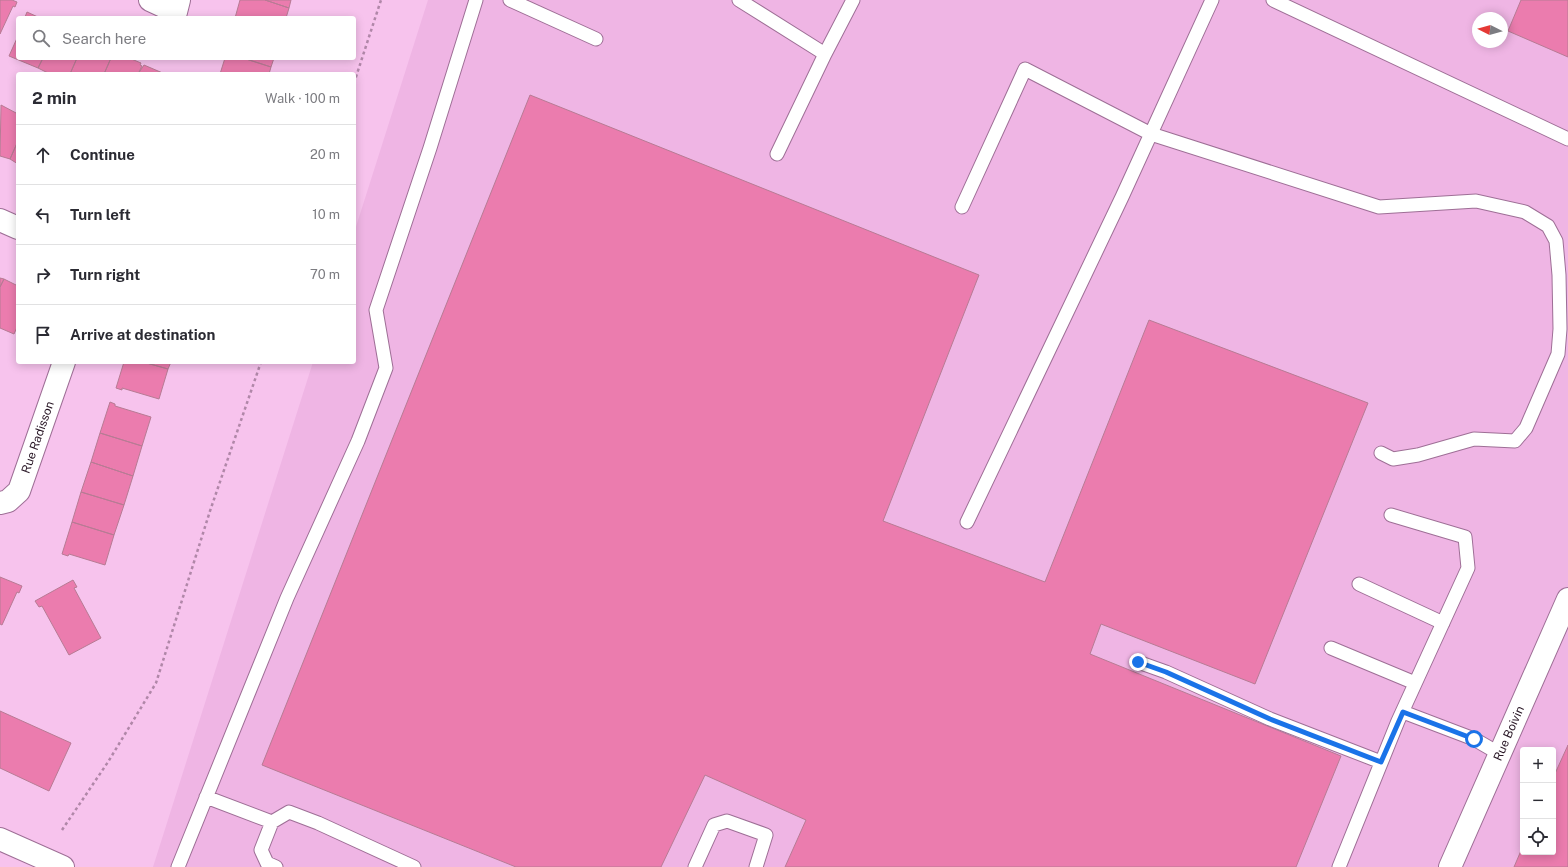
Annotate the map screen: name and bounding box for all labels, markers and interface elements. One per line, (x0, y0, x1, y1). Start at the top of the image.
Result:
north arrow (1472, 12, 1508, 48)
search box (16, 16, 356, 60)
icon: search (30, 27, 52, 49)
text: Search here (62, 30, 146, 47)
text: 2 min (32, 88, 77, 108)
text: Walk · 100 m (265, 91, 340, 106)
icon: ahead (32, 144, 54, 166)
text: Continue (70, 146, 135, 163)
text: 20 m (310, 147, 340, 162)
icon: left (32, 204, 54, 226)
text: Turn left (70, 206, 131, 223)
text: 10 m (312, 207, 340, 222)
icon: right (32, 264, 54, 286)
text: Turn right (70, 266, 140, 283)
text: 70 m (310, 267, 340, 282)
icon: arrive (32, 324, 54, 346)
text: Arrive at destination (70, 326, 215, 343)
street label: Rue Radisson (19, 399, 57, 475)
route end (1129, 653, 1147, 671)
street label: Rue Boivin (1491, 704, 1527, 763)
route start (1465, 730, 1483, 748)
map controls (1520, 747, 1556, 855)
button: + (1520, 747, 1556, 783)
button: − (1520, 783, 1556, 819)
button: locate (1520, 819, 1556, 855)

